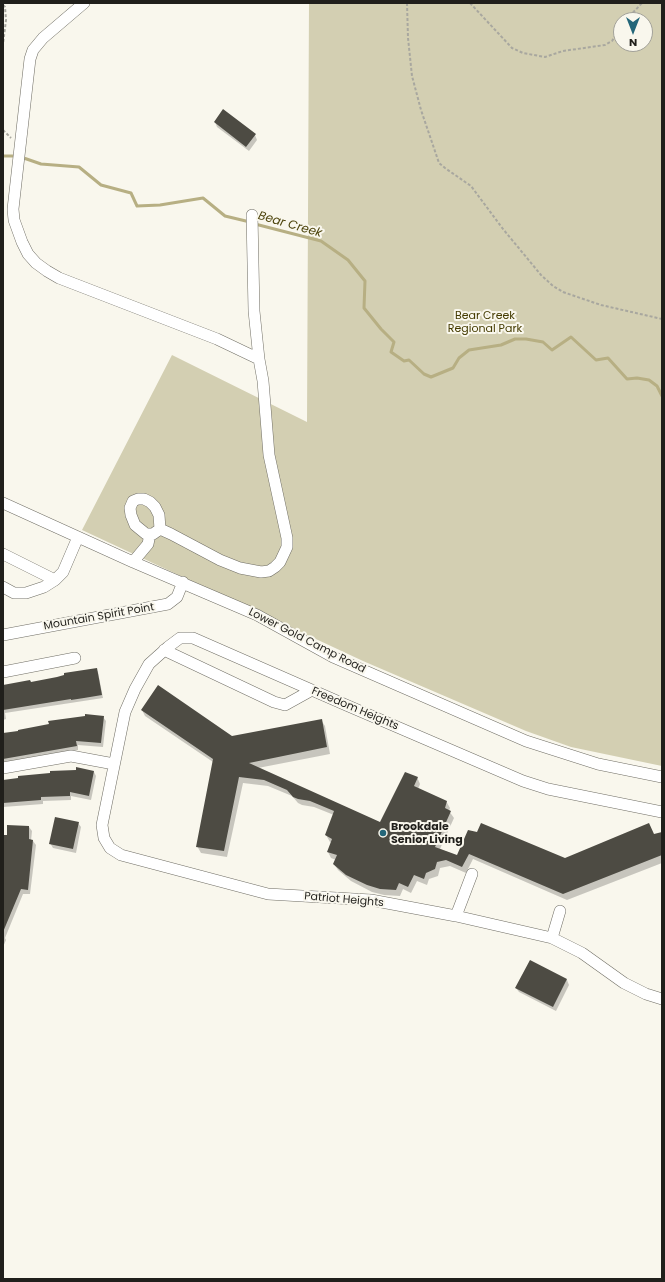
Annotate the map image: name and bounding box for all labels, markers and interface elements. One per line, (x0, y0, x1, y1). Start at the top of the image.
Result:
north arrow (613, 12, 653, 52)
text: N (629, 35, 637, 51)
water label: Bear Creek (256, 209, 324, 241)
park label: Bear Creek Regional Park (448, 309, 522, 335)
street label: Mountain Spirit Point (43, 601, 155, 633)
street label: Lower Gold Camp Road (246, 606, 368, 676)
street label: Freedom Heights (309, 685, 401, 733)
place label: Brookdale Senior Living (391, 820, 463, 846)
marker: Brookdale Senior Living (378, 828, 388, 838)
street label: Patriot Heights (304, 890, 384, 910)

